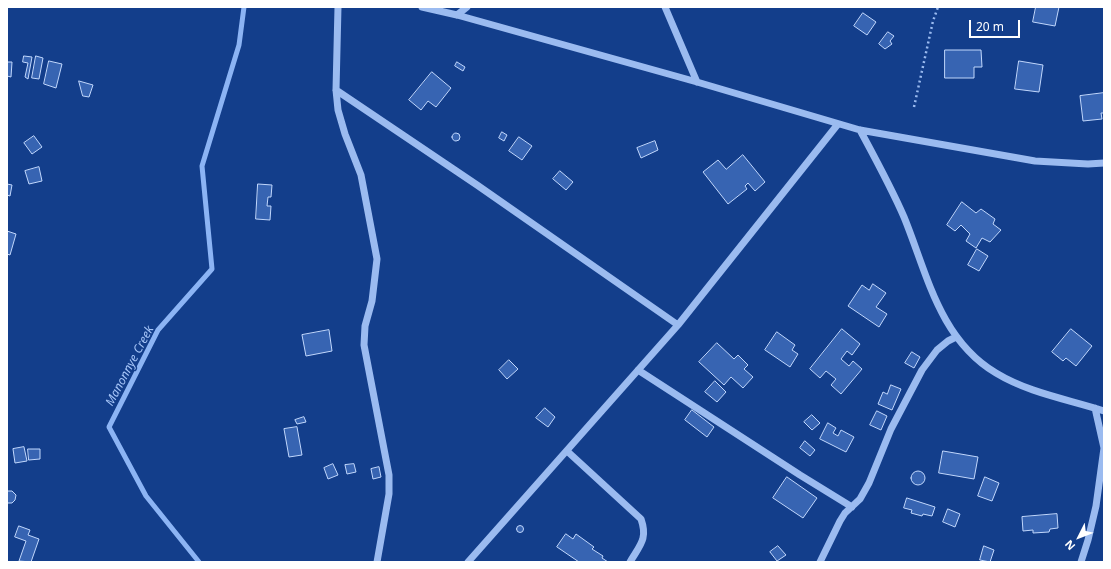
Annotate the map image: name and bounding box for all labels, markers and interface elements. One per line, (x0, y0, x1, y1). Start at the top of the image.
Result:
scale bar (971, 12, 1022, 38)
text: 20 m (976, 18, 1004, 35)
water label: Manonnye Creek (103, 323, 157, 409)
north arrow (1059, 517, 1099, 557)
text: N (1061, 537, 1078, 554)

